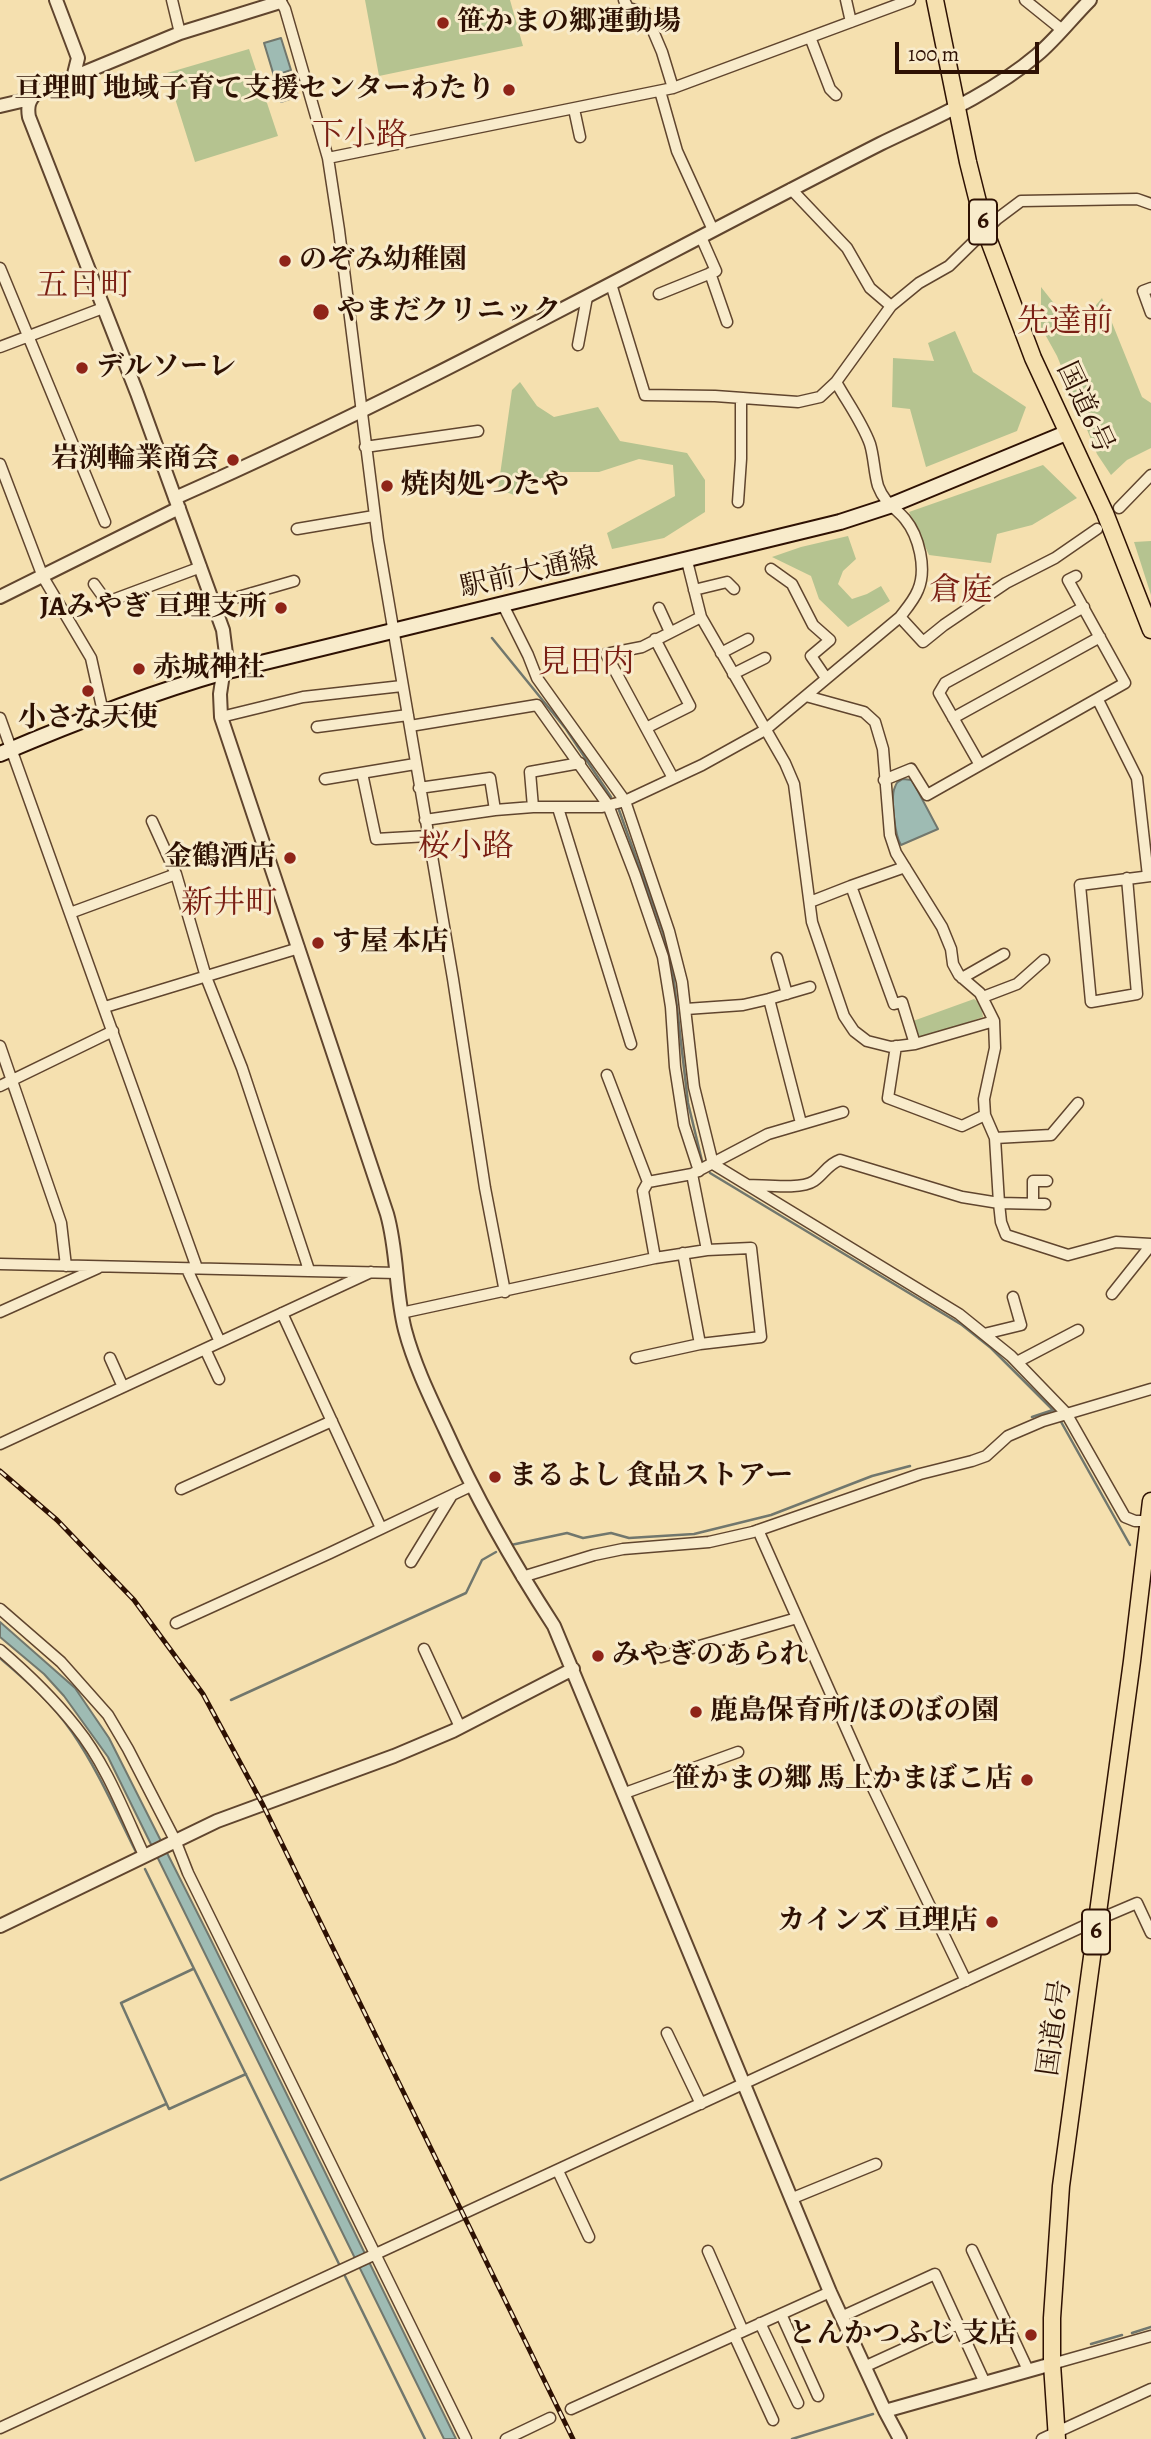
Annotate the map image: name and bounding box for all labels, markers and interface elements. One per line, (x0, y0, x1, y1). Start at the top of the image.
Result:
place label: 笹かまの郷運動場 (457, 6, 681, 40)
marker: 笹かまの郷運動場 (435, 15, 451, 31)
scale bar (899, 28, 1042, 72)
text: 100 m (908, 40, 959, 68)
place label: 亘理町 地域子育て支援センターわたり (14, 73, 495, 107)
marker: 亘理町 地域子育て支援センターわたり (501, 82, 517, 98)
district label: 下小路 (312, 118, 408, 156)
road number: 6 (969, 200, 997, 244)
place label: のぞみ幼稚園 (299, 244, 467, 278)
marker: のぞみ幼稚園 (277, 253, 293, 269)
district label: 五日町 (36, 268, 132, 306)
place label: やまだクリニック (337, 295, 561, 329)
marker: やまだクリニック (311, 302, 331, 322)
district label: 先達前 (1017, 304, 1113, 342)
place label: デルソーレ (96, 351, 236, 385)
street label: 国道6号 (1048, 357, 1120, 459)
marker: デルソーレ (74, 360, 90, 376)
place label: 岩渕輪業商会 (51, 443, 219, 477)
marker: 岩渕輪業商会 (225, 452, 241, 468)
place label: 焼肉処つたや (401, 469, 569, 503)
marker: 焼肉処つたや (379, 478, 395, 494)
street label: 駅前大通線 (457, 542, 601, 606)
district label: 倉庭 (929, 573, 993, 611)
place label: JAみやぎ 亘理支所 (40, 591, 267, 625)
marker: JAみやぎ 亘理支所 (273, 600, 289, 616)
district label: 見田内 (538, 645, 634, 683)
place label: 赤城神社 (153, 652, 265, 686)
marker: 赤城神社 (131, 661, 147, 677)
marker: 小さな天使 (80, 683, 96, 699)
place label: 小さな天使 (18, 702, 158, 736)
district label: 桜小路 (418, 829, 514, 867)
place label: 金鶴酒店 (164, 841, 276, 875)
marker: 金鶴酒店 (282, 850, 298, 866)
district label: 新井町 (181, 886, 277, 924)
place label: す屋 本店 (332, 926, 449, 960)
marker: す屋 本店 (310, 935, 326, 951)
place label: まるよし 食品ストアー (509, 1460, 793, 1494)
marker: まるよし 食品ストアー (487, 1469, 503, 1485)
place label: みやぎのあられ (612, 1639, 808, 1673)
marker: みやぎのあられ (590, 1648, 606, 1664)
place label: 鹿島保育所/ほのぼの園 (710, 1695, 999, 1729)
marker: 鹿島保育所/ほのぼの園 (688, 1704, 704, 1720)
place label: 笹かまの郷 馬上かまぼこ店 (672, 1763, 1013, 1797)
marker: 笹かまの郷 馬上かまぼこ店 (1019, 1772, 1035, 1788)
place label: カインズ 亘理店 (777, 1905, 978, 1939)
road number: 6 (1082, 1910, 1110, 1954)
marker: カインズ 亘理店 (984, 1914, 1000, 1930)
street label: 国道6号 (1033, 1978, 1079, 2078)
place label: とんかつふじ 支店 (788, 2318, 1017, 2352)
marker: とんかつふじ 支店 (1023, 2327, 1039, 2343)

